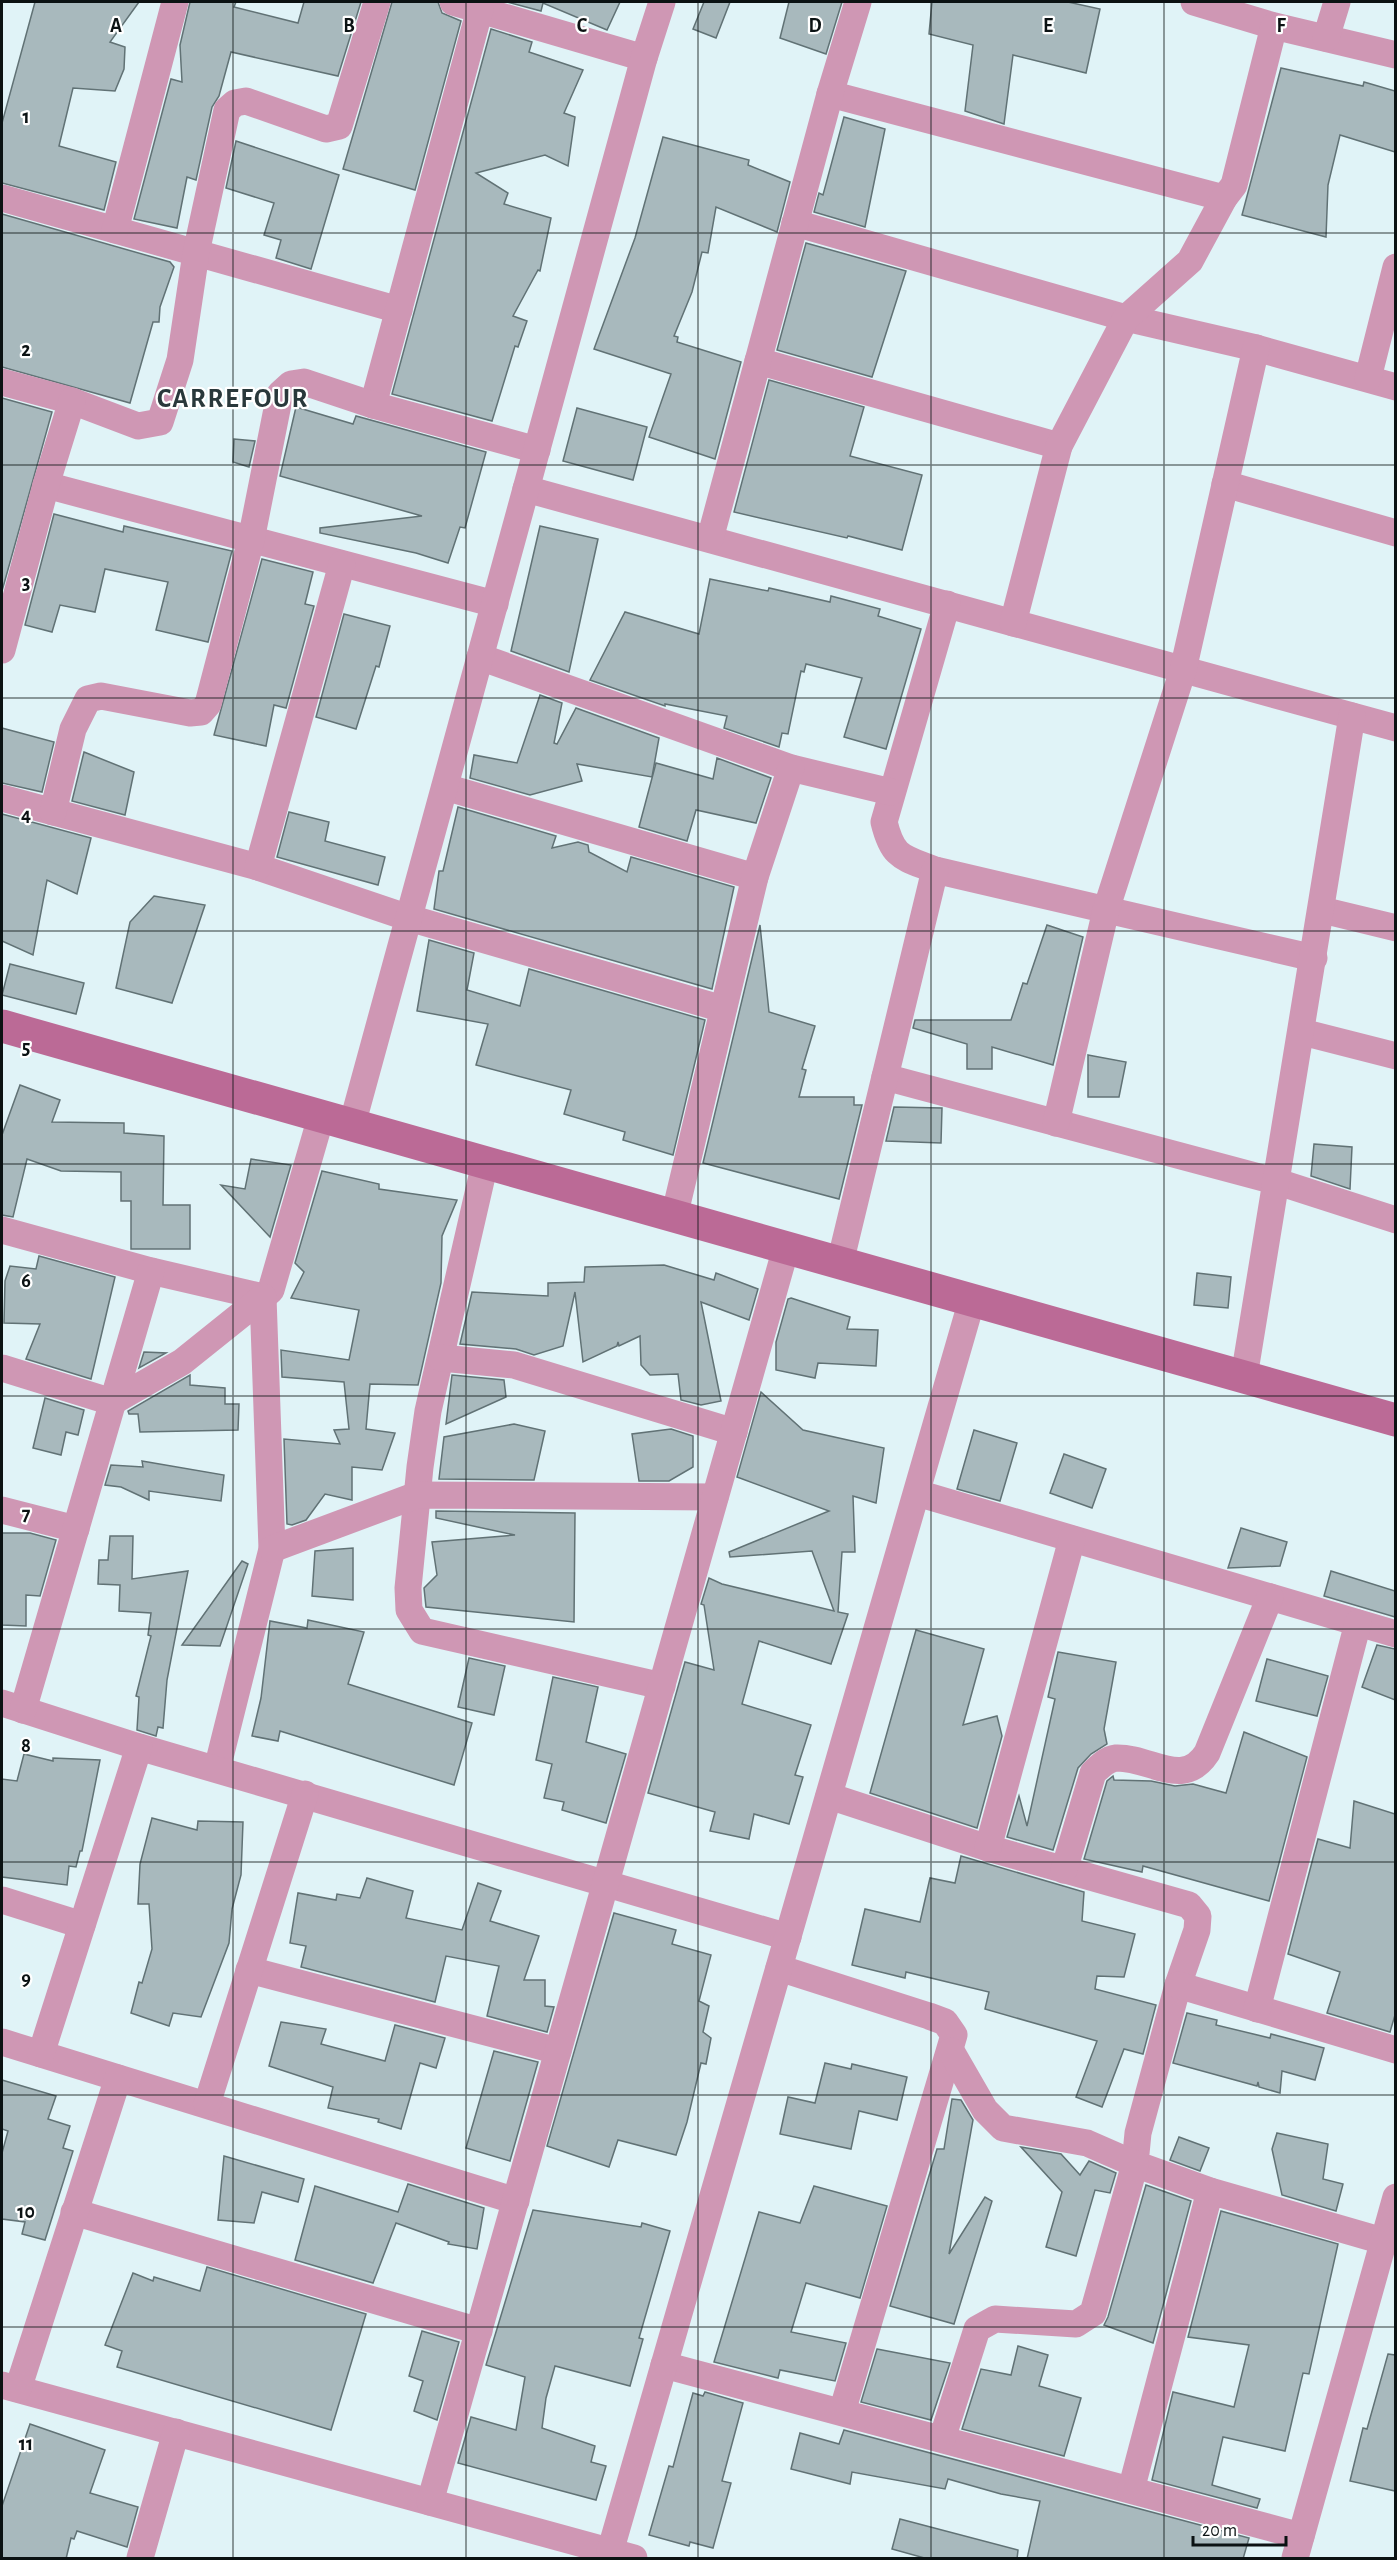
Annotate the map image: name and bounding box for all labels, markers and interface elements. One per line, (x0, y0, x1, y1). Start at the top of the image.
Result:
text: A (110, 16, 122, 36)
text: B (343, 16, 355, 36)
text: C (577, 16, 588, 36)
text: D (808, 16, 822, 36)
text: E (1043, 16, 1053, 36)
text: F (1276, 16, 1286, 36)
text: 1 (22, 107, 30, 127)
text: 2 (21, 340, 31, 360)
district label: CARREFOUR (157, 385, 309, 412)
text: 3 (22, 573, 30, 593)
text: 4 (21, 805, 31, 825)
text: 5 (22, 1038, 30, 1058)
text: 6 (21, 1271, 31, 1291)
text: 7 (22, 1504, 31, 1524)
text: 8 (21, 1736, 31, 1756)
text: 9 (21, 1969, 31, 1989)
text: 10 (17, 2202, 35, 2222)
text: 11 (19, 2434, 33, 2454)
scale bar (1193, 2509, 1286, 2547)
text: 20 m (1202, 2522, 1237, 2540)

